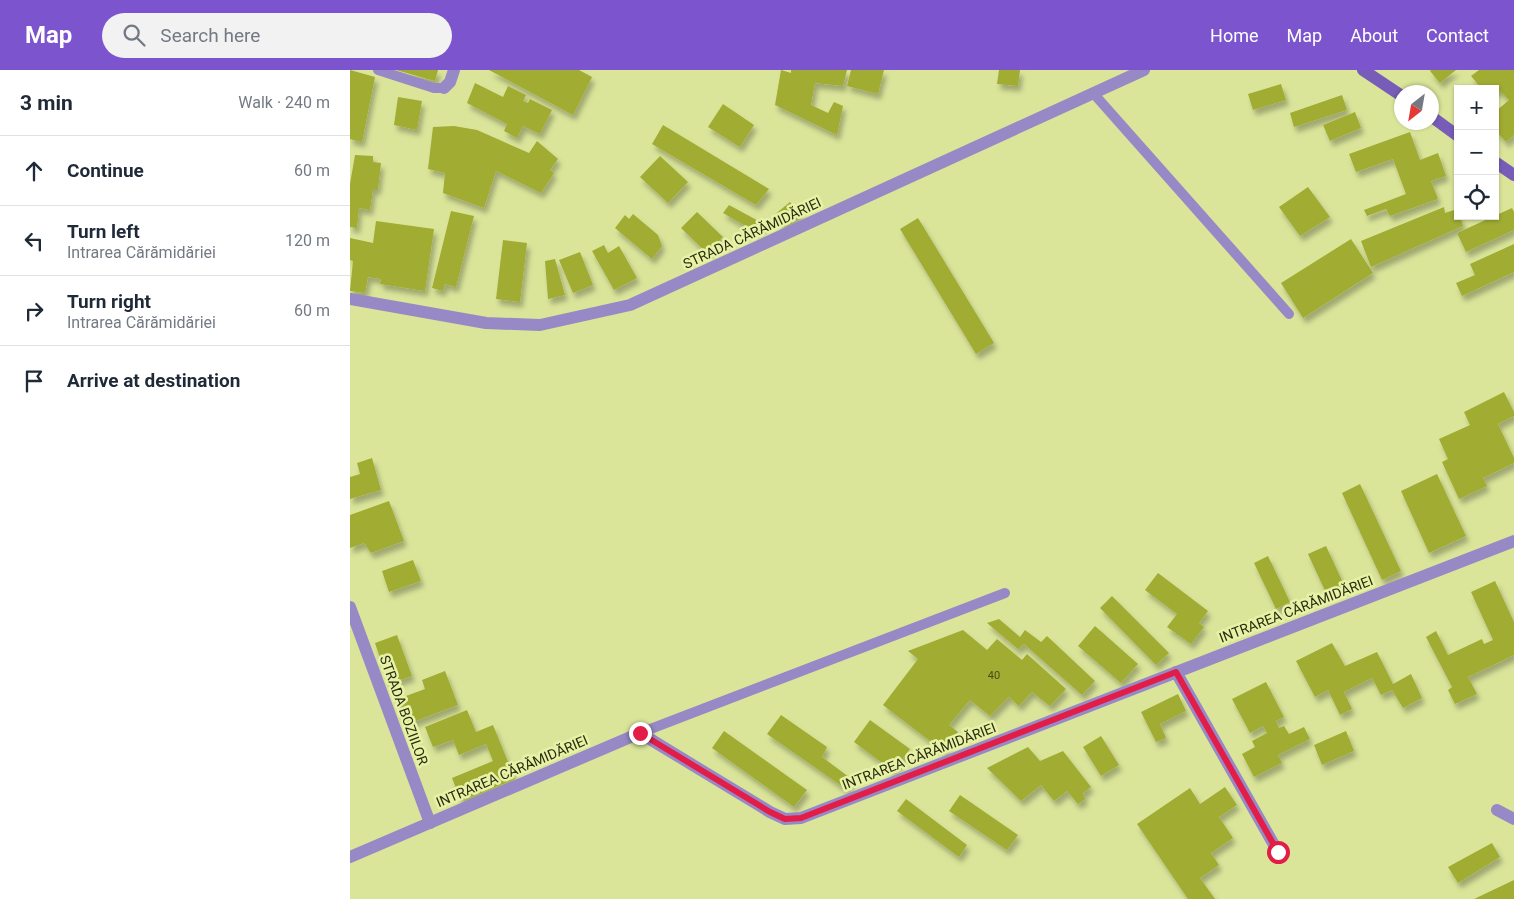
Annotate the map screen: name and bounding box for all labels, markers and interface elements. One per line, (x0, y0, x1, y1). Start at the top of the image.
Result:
search box (102, 13, 452, 58)
text: Map (25, 21, 72, 49)
icon: search (120, 21, 148, 49)
text: Search here (160, 24, 260, 47)
text: Home (1210, 25, 1259, 46)
text: Map (1287, 25, 1322, 46)
text: About (1350, 25, 1398, 46)
text: Contact (1426, 25, 1489, 46)
north arrow (1394, 85, 1439, 130)
map controls (1454, 85, 1499, 220)
button: + (1454, 85, 1499, 130)
text: 3 min (20, 91, 73, 115)
text: Walk · 240 m (238, 93, 330, 112)
button: − (1454, 130, 1499, 175)
icon: ahead (20, 157, 48, 185)
text: Continue (67, 159, 144, 182)
text: 60 m (294, 161, 330, 180)
button: locate (1454, 175, 1499, 220)
street label: STRADA CĂRĂMIDĂRIEI (680, 194, 824, 272)
text: Turn left (67, 220, 140, 243)
icon: left (20, 227, 48, 255)
text: 120 m (285, 231, 330, 250)
text: Intrarea Cărămidăriei (67, 243, 216, 262)
text: Turn right (67, 290, 151, 313)
icon: right (20, 297, 48, 325)
text: 60 m (294, 301, 330, 320)
text: Intrarea Cărămidăriei (67, 313, 216, 332)
icon: arrive (20, 367, 48, 395)
text: Arrive at destination (67, 369, 240, 392)
street label: INTRAREA CĂRĂMIDĂRIEI (1217, 572, 1375, 646)
street label: STRADA BOZIILOR (377, 653, 431, 767)
house number: 40 (988, 669, 1000, 682)
street label: INTRAREA CĂRĂMIDĂRIEI (840, 719, 998, 793)
route end (629, 722, 652, 745)
street label: INTRAREA CĂRĂMIDĂRIEI (434, 732, 590, 810)
route start (1267, 841, 1290, 864)

